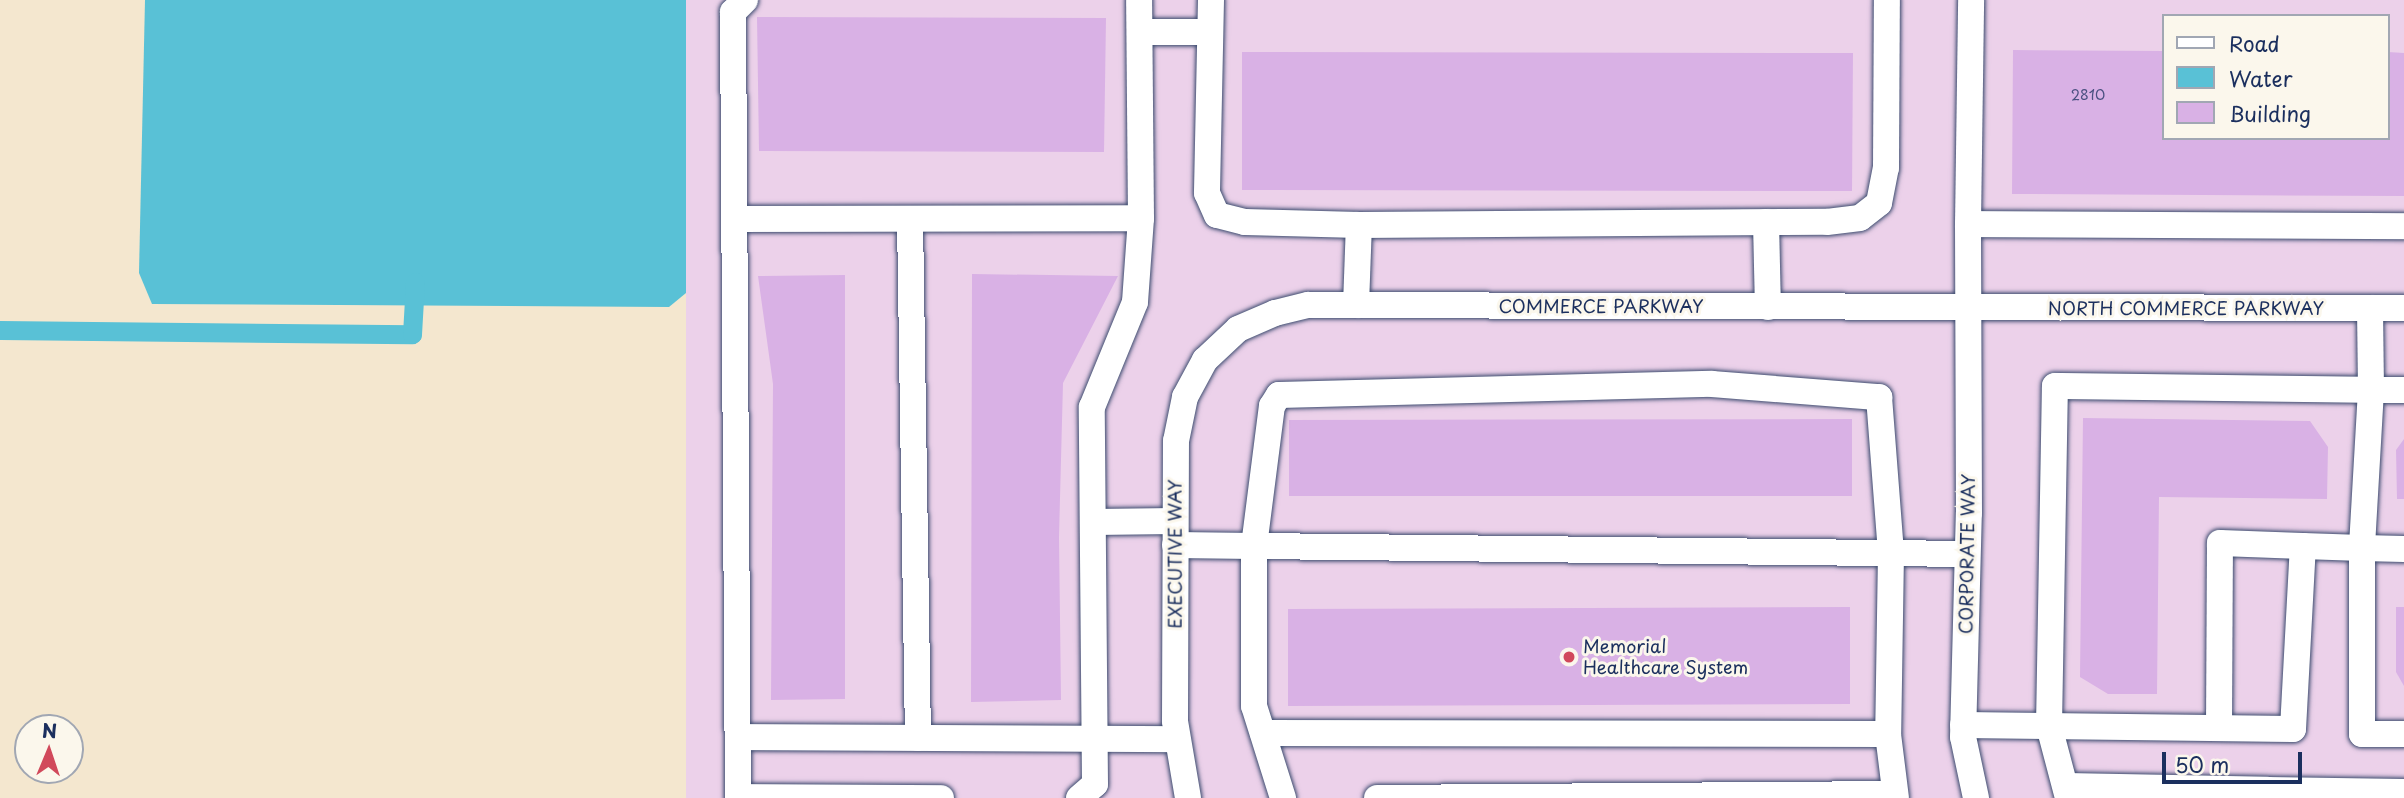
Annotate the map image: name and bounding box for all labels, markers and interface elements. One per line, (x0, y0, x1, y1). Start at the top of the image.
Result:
legend (2162, 14, 2390, 140)
text: Road (2229, 27, 2280, 59)
text: Water (2229, 62, 2292, 94)
house number: 2810 (2071, 87, 2105, 103)
text: Building (2229, 97, 2311, 129)
street label: COMMERCE PARKWAY (1499, 295, 1703, 317)
street label: NORTH COMMERCE PARKWAY (2047, 297, 2325, 319)
street label: CORPORATE WAY (1955, 473, 1979, 635)
street label: EXECUTIVE WAY (1164, 479, 1186, 629)
place label: Memorial Healthcare System (1583, 636, 1748, 678)
marker: Memorial Healthcare System (1561, 649, 1577, 665)
north arrow (14, 714, 84, 784)
text: N (42, 716, 58, 744)
scale bar (2166, 738, 2306, 782)
text: 50 m (2175, 748, 2229, 780)

